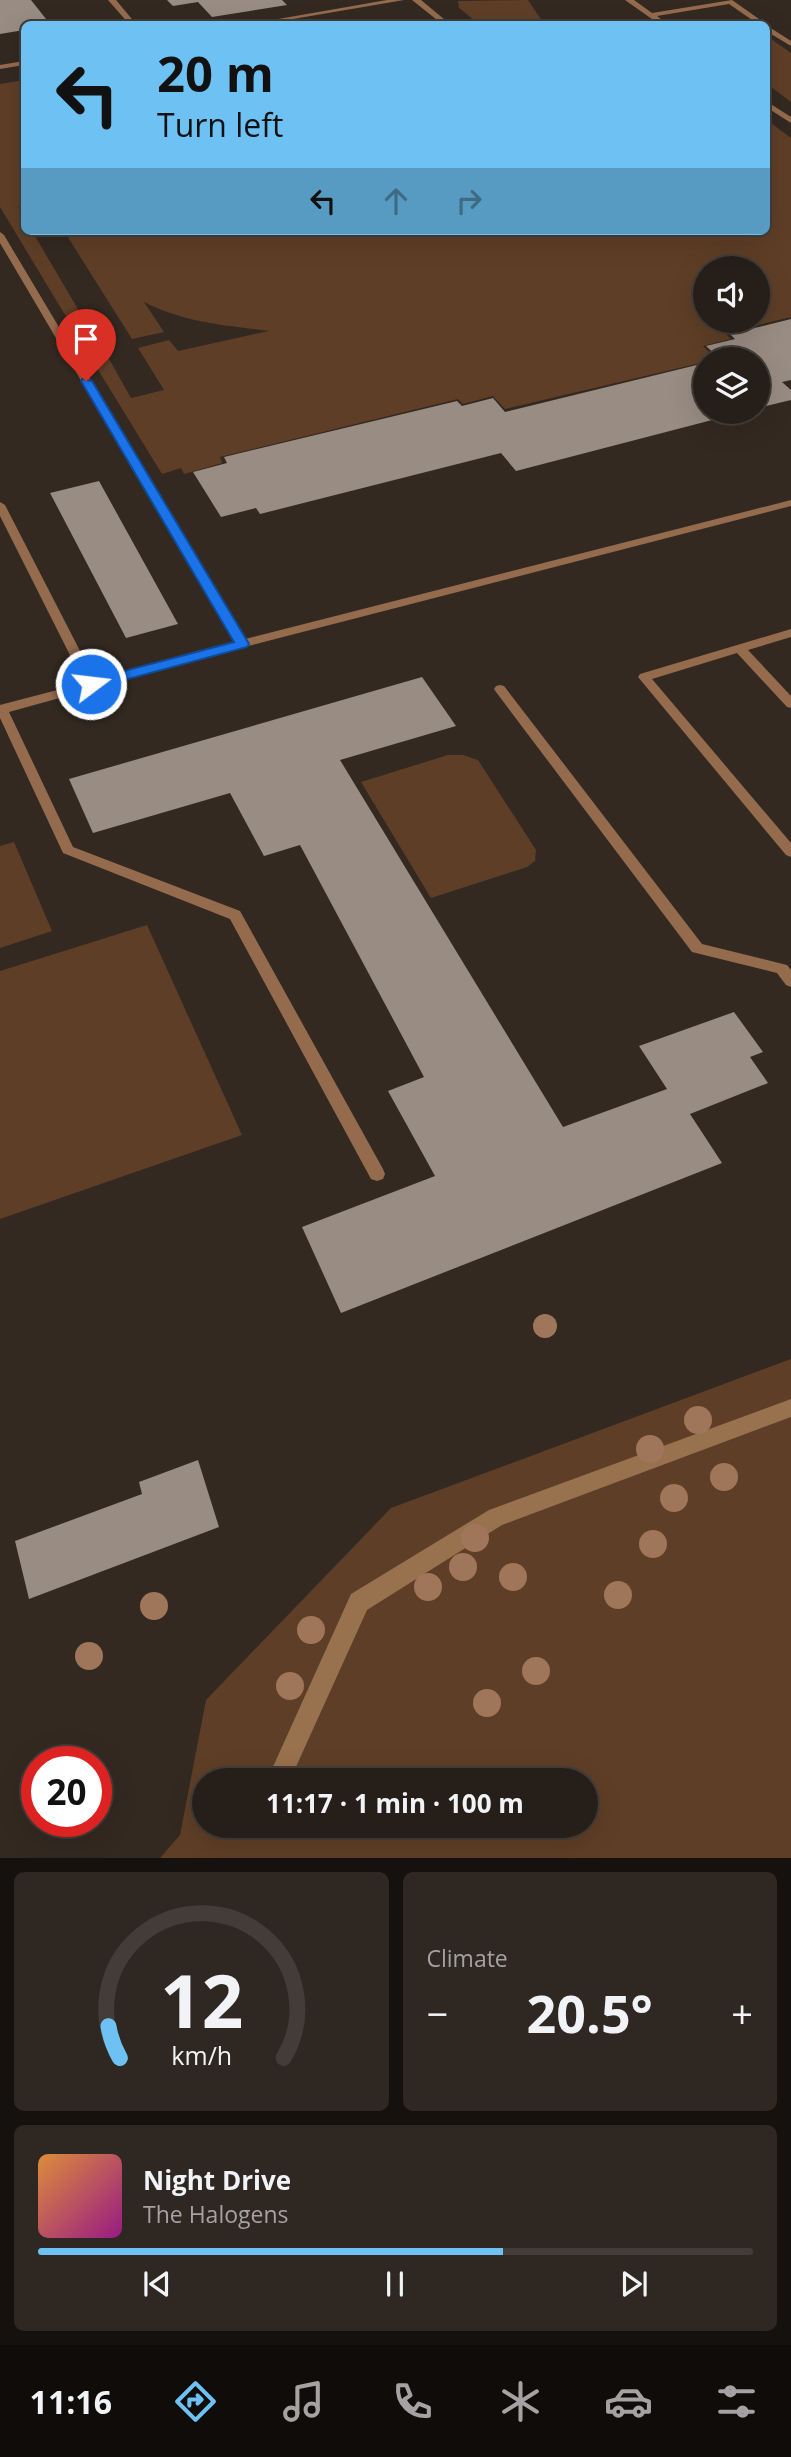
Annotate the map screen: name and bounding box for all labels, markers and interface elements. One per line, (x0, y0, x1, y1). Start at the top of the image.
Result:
text: 20 m (157, 40, 274, 106)
icon: left (42, 49, 133, 140)
text: Turn left (157, 103, 283, 146)
icon: left (304, 182, 342, 220)
icon: ahead (377, 182, 415, 220)
icon: right (450, 182, 488, 220)
map controls (693, 256, 770, 424)
button: sound (693, 256, 770, 333)
pin (56, 309, 116, 381)
icon: arrive (67, 320, 105, 358)
button: layers (693, 347, 770, 424)
position arrow (54, 647, 128, 721)
speed limit sign: 20 (21, 1746, 112, 1837)
text: 11:17 · 1 min · 100 m (266, 1785, 524, 1821)
text: Climate (427, 1942, 508, 1974)
text: 12 (160, 1950, 243, 2049)
text: 20.5° (527, 1977, 653, 2048)
text: − (427, 1987, 448, 2039)
text: + (731, 1987, 753, 2039)
text: km/h (171, 2037, 232, 2071)
text: Night Drive (143, 2162, 291, 2198)
text: The Halogens (143, 2198, 289, 2230)
icon: previous (138, 2265, 176, 2303)
icon: pause (376, 2265, 414, 2303)
icon: next (615, 2265, 653, 2303)
icon: directions (171, 2377, 220, 2426)
icon: music (279, 2377, 328, 2426)
icon: phone (388, 2377, 437, 2426)
icon: climate (496, 2377, 545, 2426)
icon: car (604, 2377, 653, 2426)
icon: filters (712, 2377, 761, 2426)
text: 11:16 (30, 2380, 112, 2423)

